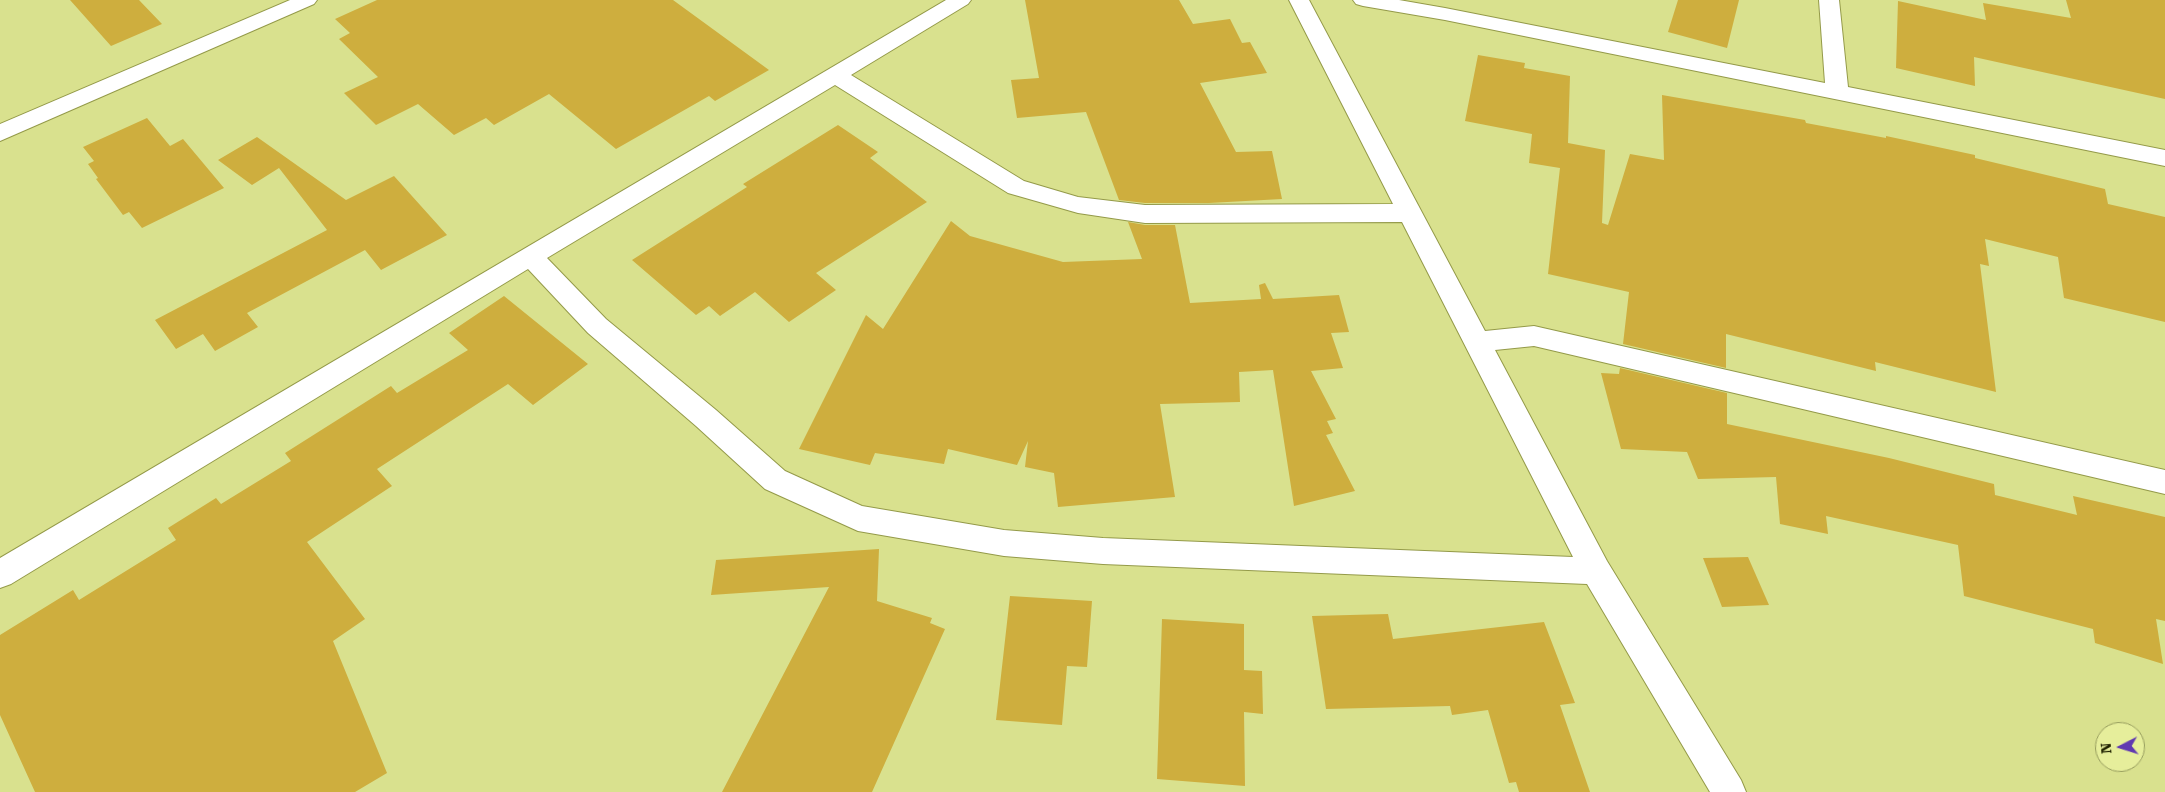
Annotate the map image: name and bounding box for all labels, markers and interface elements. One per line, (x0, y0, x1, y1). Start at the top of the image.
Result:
north arrow (2095, 722, 2145, 772)
text: N (2098, 742, 2114, 754)

